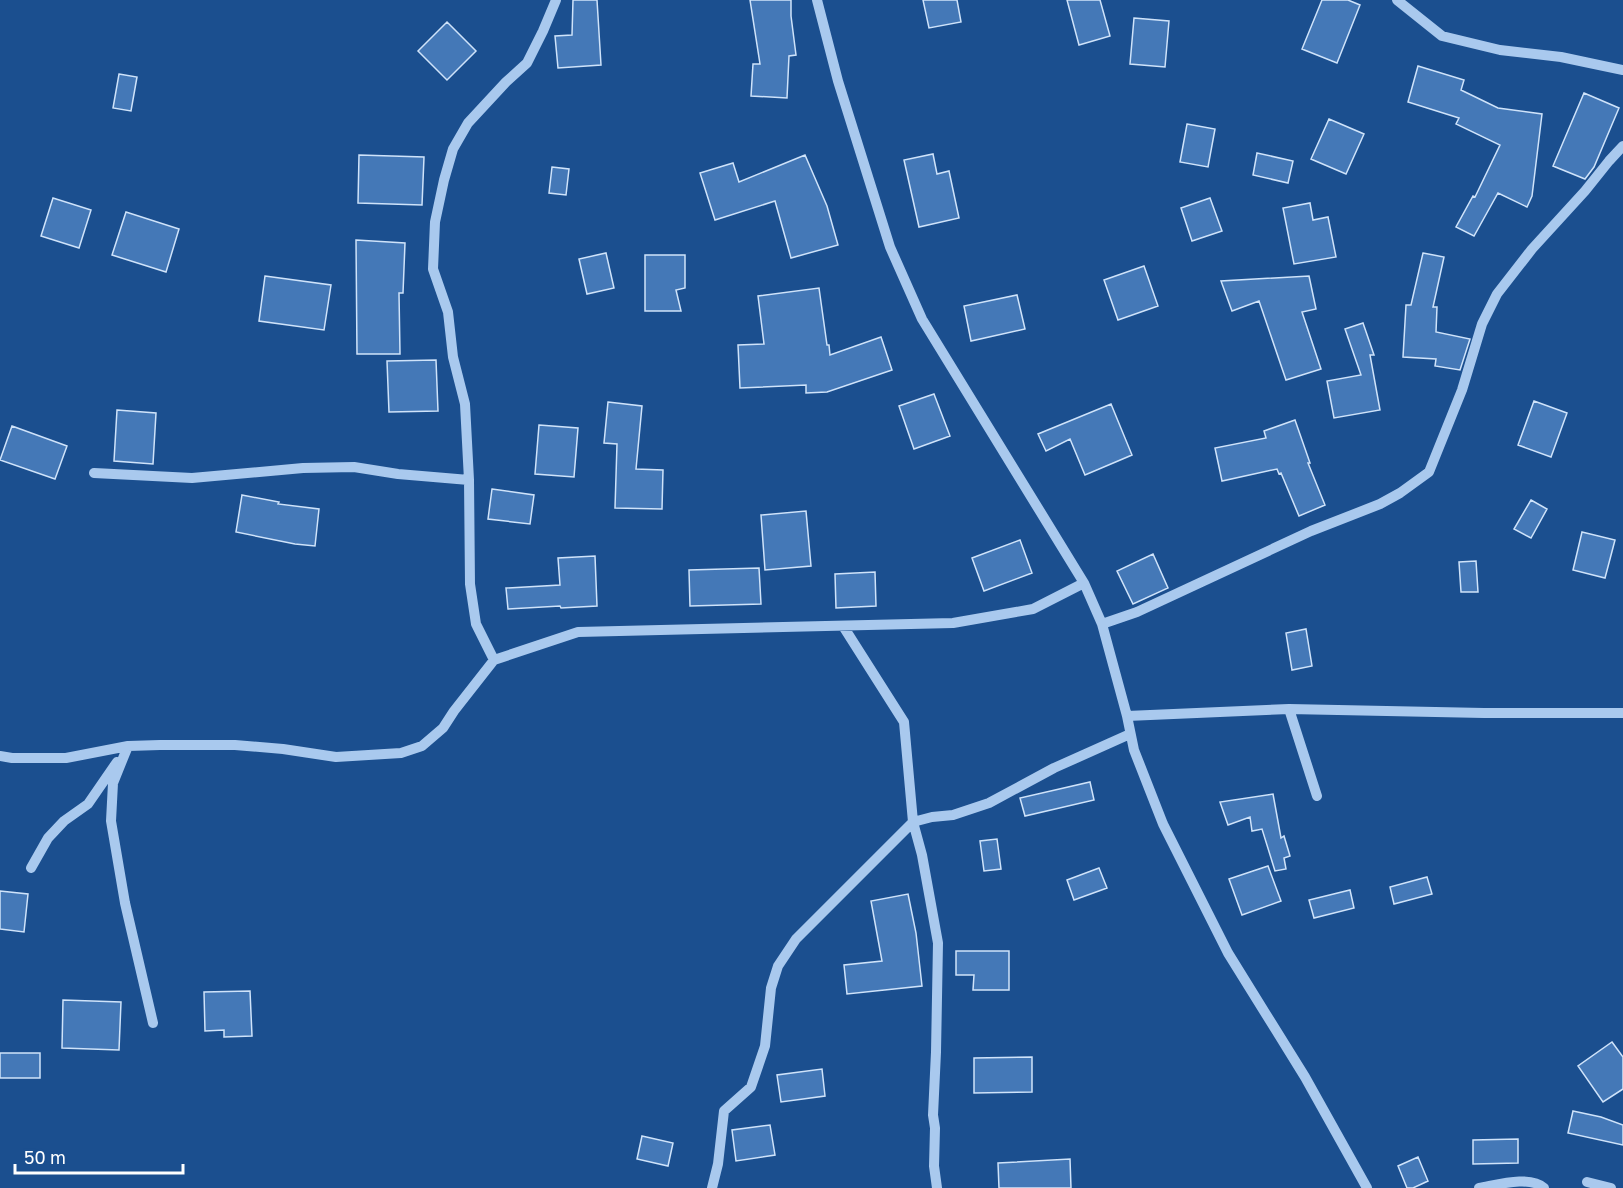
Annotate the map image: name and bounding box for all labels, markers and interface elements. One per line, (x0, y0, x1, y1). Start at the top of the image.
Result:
scale bar (15, 1137, 183, 1175)
text: 50 m (24, 1146, 66, 1168)

